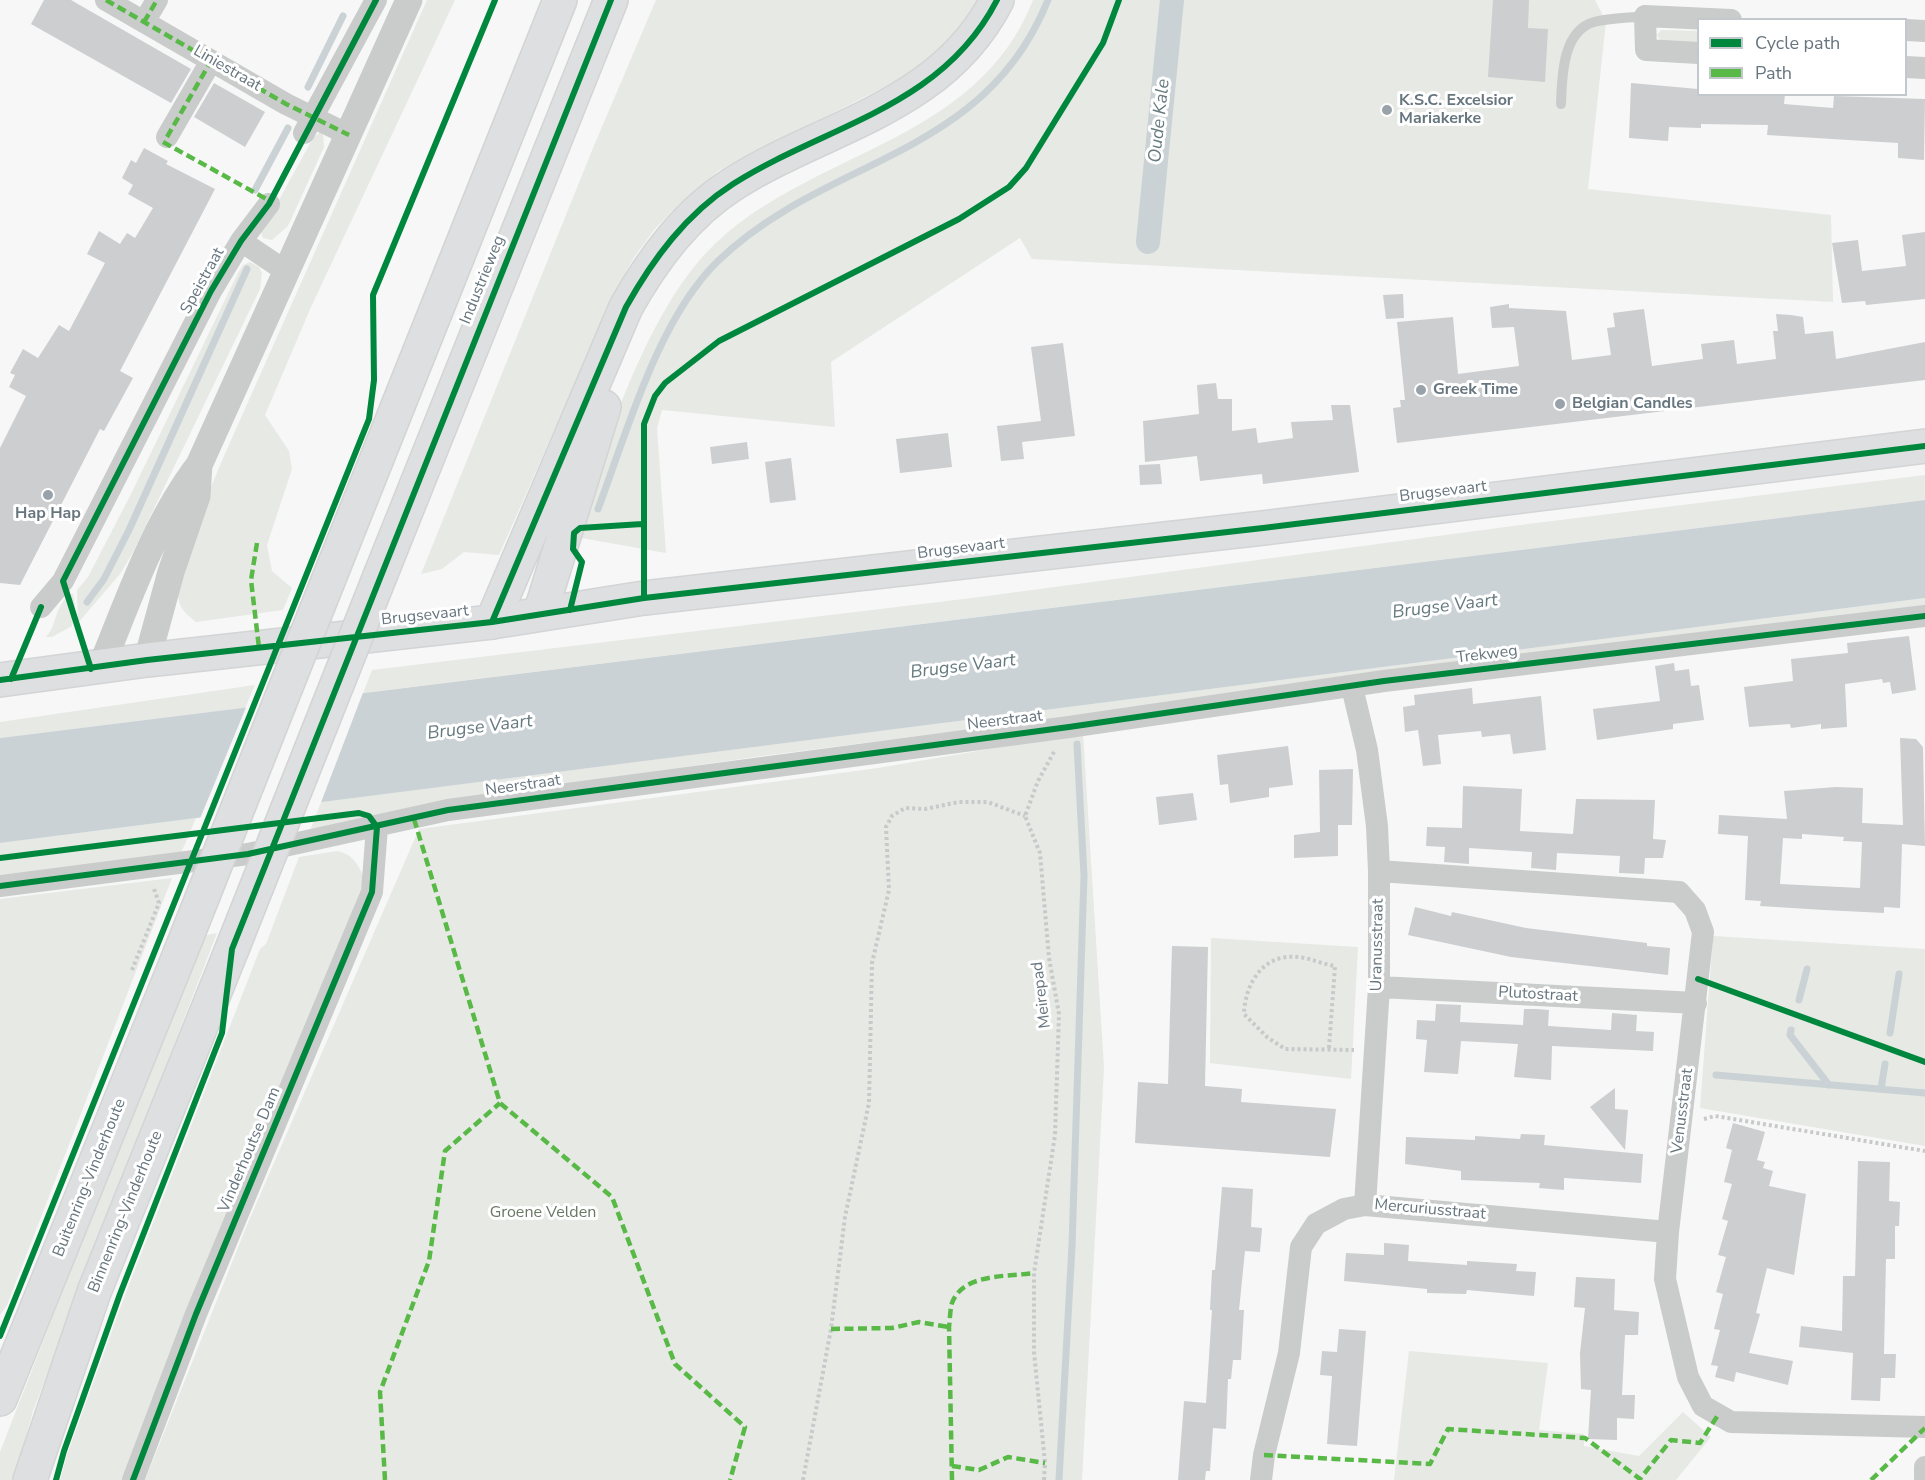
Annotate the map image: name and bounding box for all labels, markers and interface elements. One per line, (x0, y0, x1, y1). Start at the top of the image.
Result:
legend (1697, 18, 1907, 96)
text: Cycle path (1755, 31, 1840, 55)
street label: Liniestraat (190, 42, 264, 96)
text: Path (1755, 61, 1792, 85)
water label: Oude Kale (1145, 78, 1175, 164)
place label: K.S.C. Excelsior Mariakerke (1399, 91, 1513, 129)
marker: K.S.C. Excelsior Mariakerke (1380, 103, 1394, 117)
street label: Industrieweg (457, 233, 509, 327)
street label: Speistraat (177, 245, 229, 317)
place label: Greek Time (1433, 380, 1518, 400)
marker: Greek Time (1414, 383, 1428, 397)
place label: Belgian Candles (1572, 394, 1693, 414)
marker: Belgian Candles (1553, 397, 1567, 411)
street label: Brugsevaart (1398, 477, 1488, 507)
marker: Hap Hap (41, 488, 55, 502)
place label: Hap Hap (15, 504, 81, 524)
street label: Brugsevaart (916, 534, 1006, 564)
water label: Brugse Vaart (1391, 590, 1499, 624)
street label: Brugsevaart (380, 602, 470, 630)
street label: Trekweg (1455, 642, 1519, 668)
water label: Brugse Vaart (909, 650, 1017, 684)
street label: Neerstraat (966, 707, 1044, 735)
water label: Brugse Vaart (426, 711, 534, 745)
street label: Neerstraat (484, 771, 562, 801)
street label: Uranusstraat (1368, 898, 1388, 992)
street label: Meirepad (1028, 960, 1056, 1030)
street label: Plutostraat (1498, 983, 1578, 1007)
street label: Venusstraat (1668, 1067, 1698, 1155)
street label: Vinderhoutse Dam (215, 1084, 285, 1216)
street label: Buitenring-Vinderhoute (49, 1096, 131, 1260)
street label: Binnenring-Vinderhoute (85, 1128, 167, 1296)
street label: Mercuriusstraat (1374, 1196, 1486, 1224)
park label: Groene Velden (490, 1203, 596, 1223)

